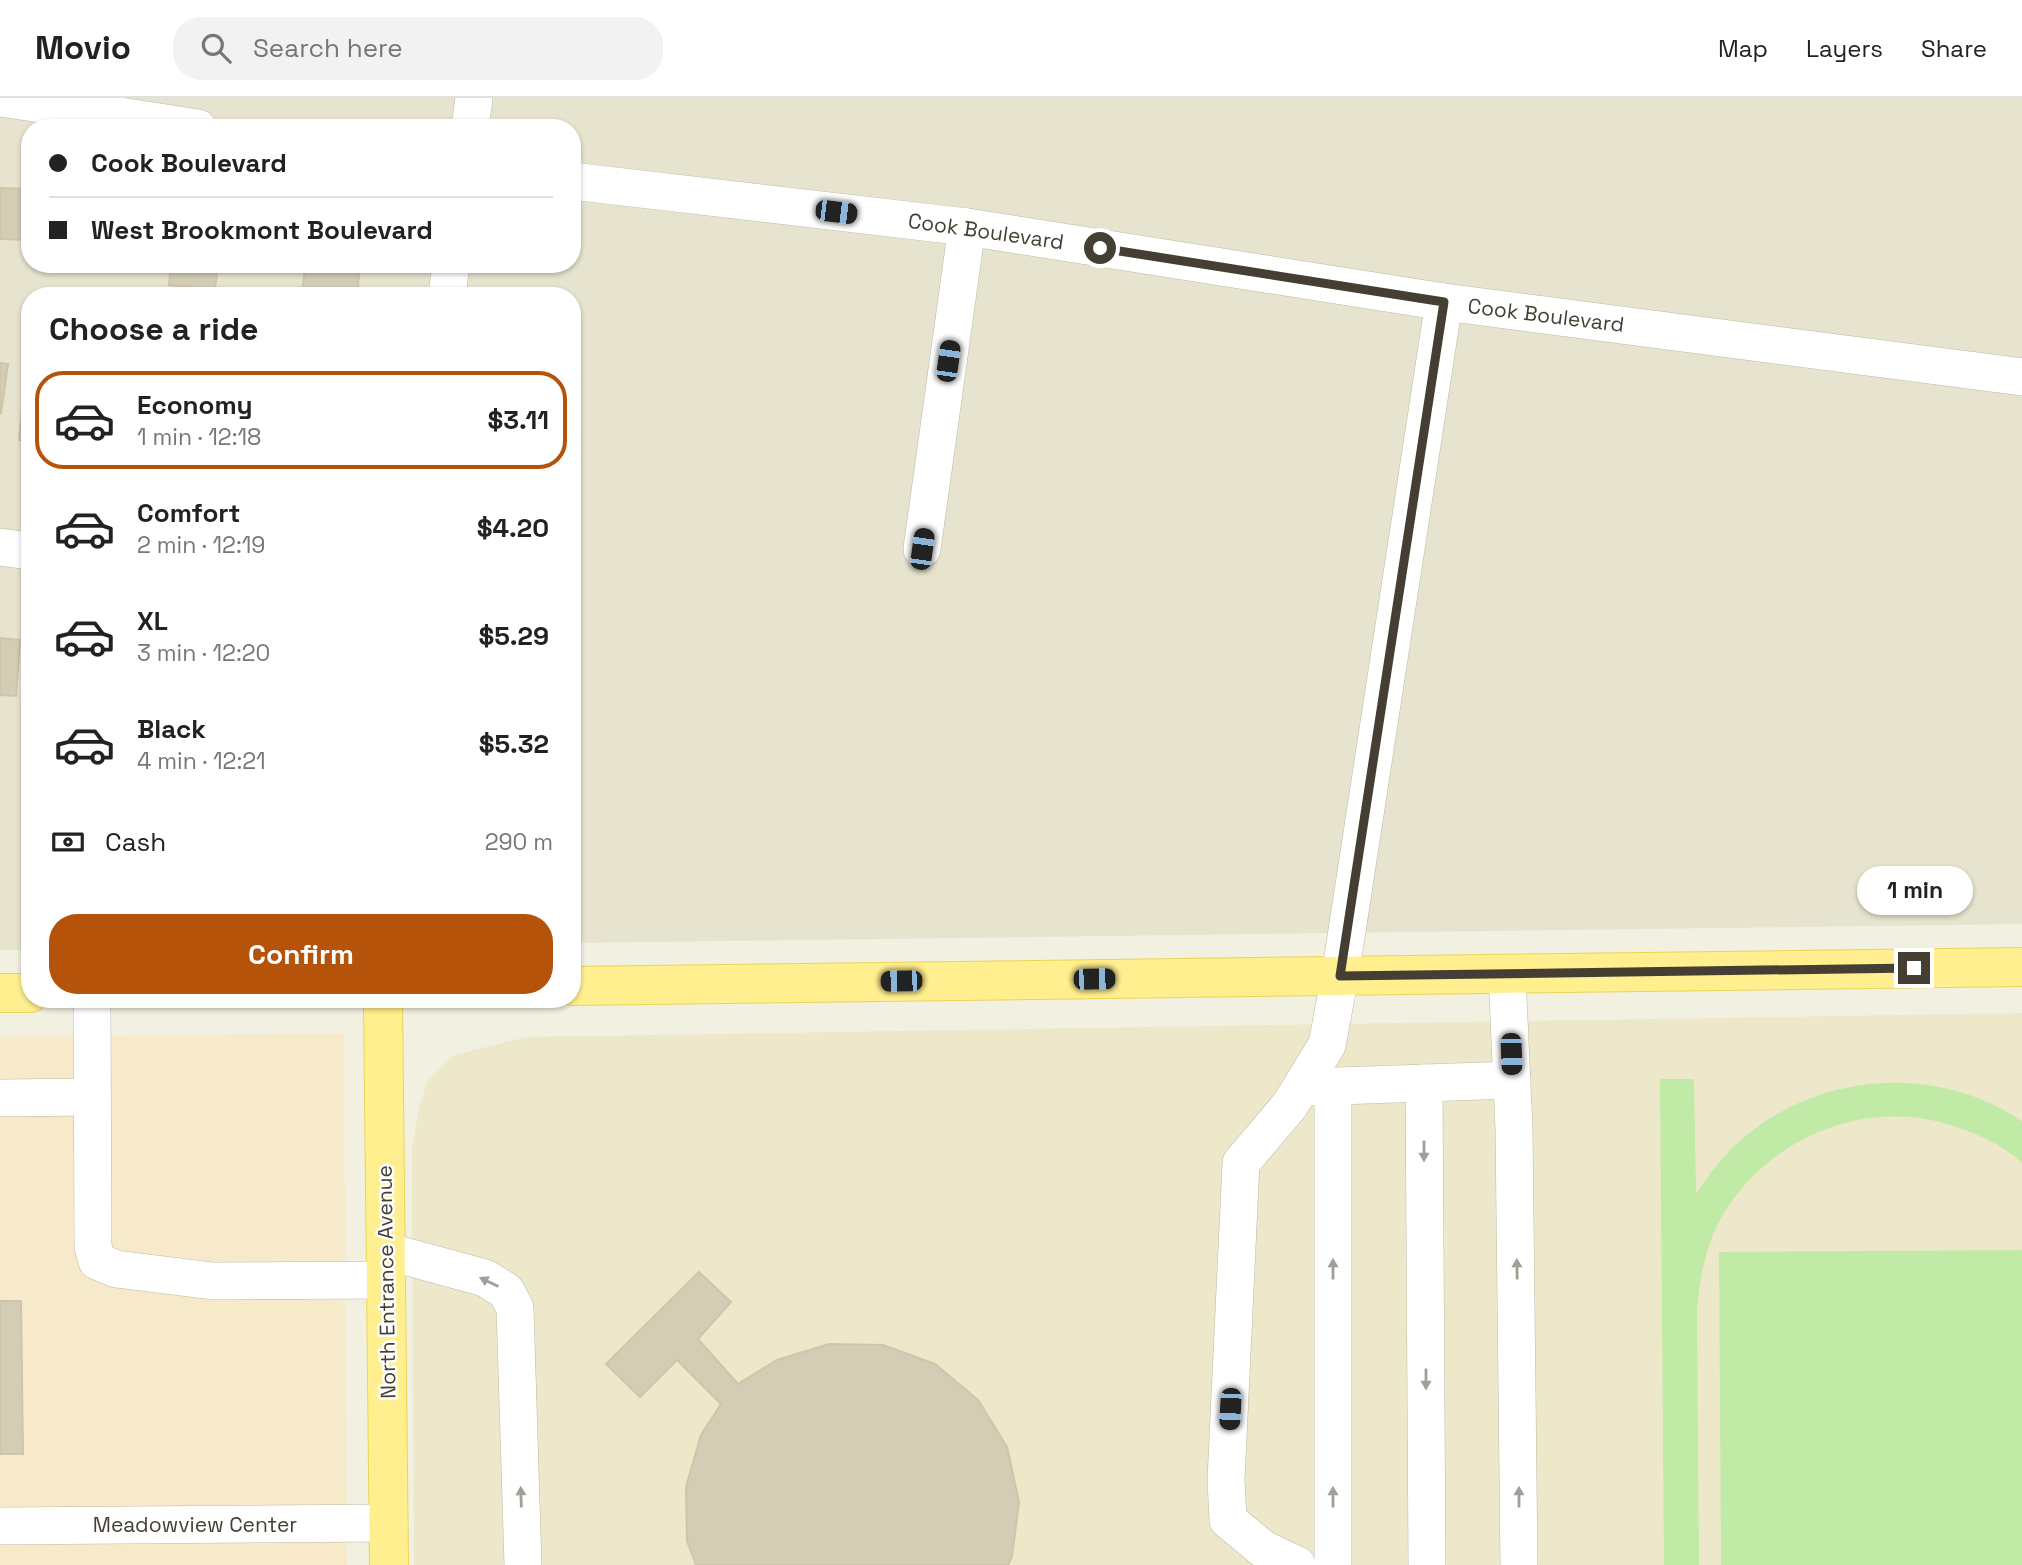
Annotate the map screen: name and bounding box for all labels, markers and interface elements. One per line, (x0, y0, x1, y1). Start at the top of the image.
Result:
search box (173, 17, 663, 80)
text: Movio (35, 27, 131, 69)
icon: search (197, 29, 235, 67)
text: Search here (253, 31, 403, 65)
text: Map (1718, 33, 1768, 64)
text: Layers (1806, 33, 1883, 64)
text: Share (1921, 33, 1987, 64)
text: Cook Boulevard (91, 146, 287, 180)
car (814, 199, 859, 225)
street label: Cook Boulevard (906, 207, 1066, 255)
text: West Brookmont Boulevard (91, 213, 433, 247)
route start (1084, 232, 1116, 264)
street label: Cook Boulevard (1466, 292, 1626, 338)
text: Choose a ride (49, 309, 259, 349)
car (935, 339, 962, 383)
text: Economy (137, 388, 253, 422)
icon: car (53, 389, 116, 452)
text: $3.11 (488, 403, 549, 437)
text: 1 min · 12:18 (137, 422, 261, 452)
text: Comfort (137, 496, 240, 530)
icon: car (53, 497, 116, 560)
text: $4.20 (477, 511, 549, 545)
car (909, 527, 936, 571)
text: 2 min · 12:19 (137, 530, 265, 560)
text: XL (137, 604, 168, 638)
icon: car (53, 605, 116, 668)
text: $5.29 (478, 619, 549, 653)
text: 3 min · 12:20 (137, 638, 270, 668)
text: Black (137, 712, 206, 746)
icon: car (53, 713, 116, 776)
text: $5.32 (479, 727, 549, 761)
text: 4 min · 12:21 (137, 746, 266, 776)
icon: cash (49, 823, 87, 861)
text: Cash (105, 825, 166, 859)
text: 290 m (485, 827, 553, 857)
callout: 1 min (1856, 866, 1972, 916)
text: 1 min (1887, 875, 1943, 905)
button: Confirm (49, 914, 553, 994)
route end (1898, 952, 1930, 984)
car (1073, 968, 1116, 990)
car (880, 970, 923, 992)
car (1500, 1033, 1523, 1075)
one-way arrow (1418, 1140, 1430, 1162)
street label: North Entrance Avenue (370, 1165, 402, 1399)
one-way arrow (1327, 1258, 1339, 1280)
one-way arrow (1511, 1258, 1522, 1280)
one-way arrow (479, 1276, 499, 1288)
one-way arrow (1420, 1368, 1432, 1390)
car (1219, 1387, 1242, 1431)
one-way arrow (515, 1486, 527, 1508)
one-way arrow (1327, 1486, 1339, 1508)
one-way arrow (1513, 1486, 1525, 1508)
street label: Meadowview Center (93, 1511, 297, 1538)

